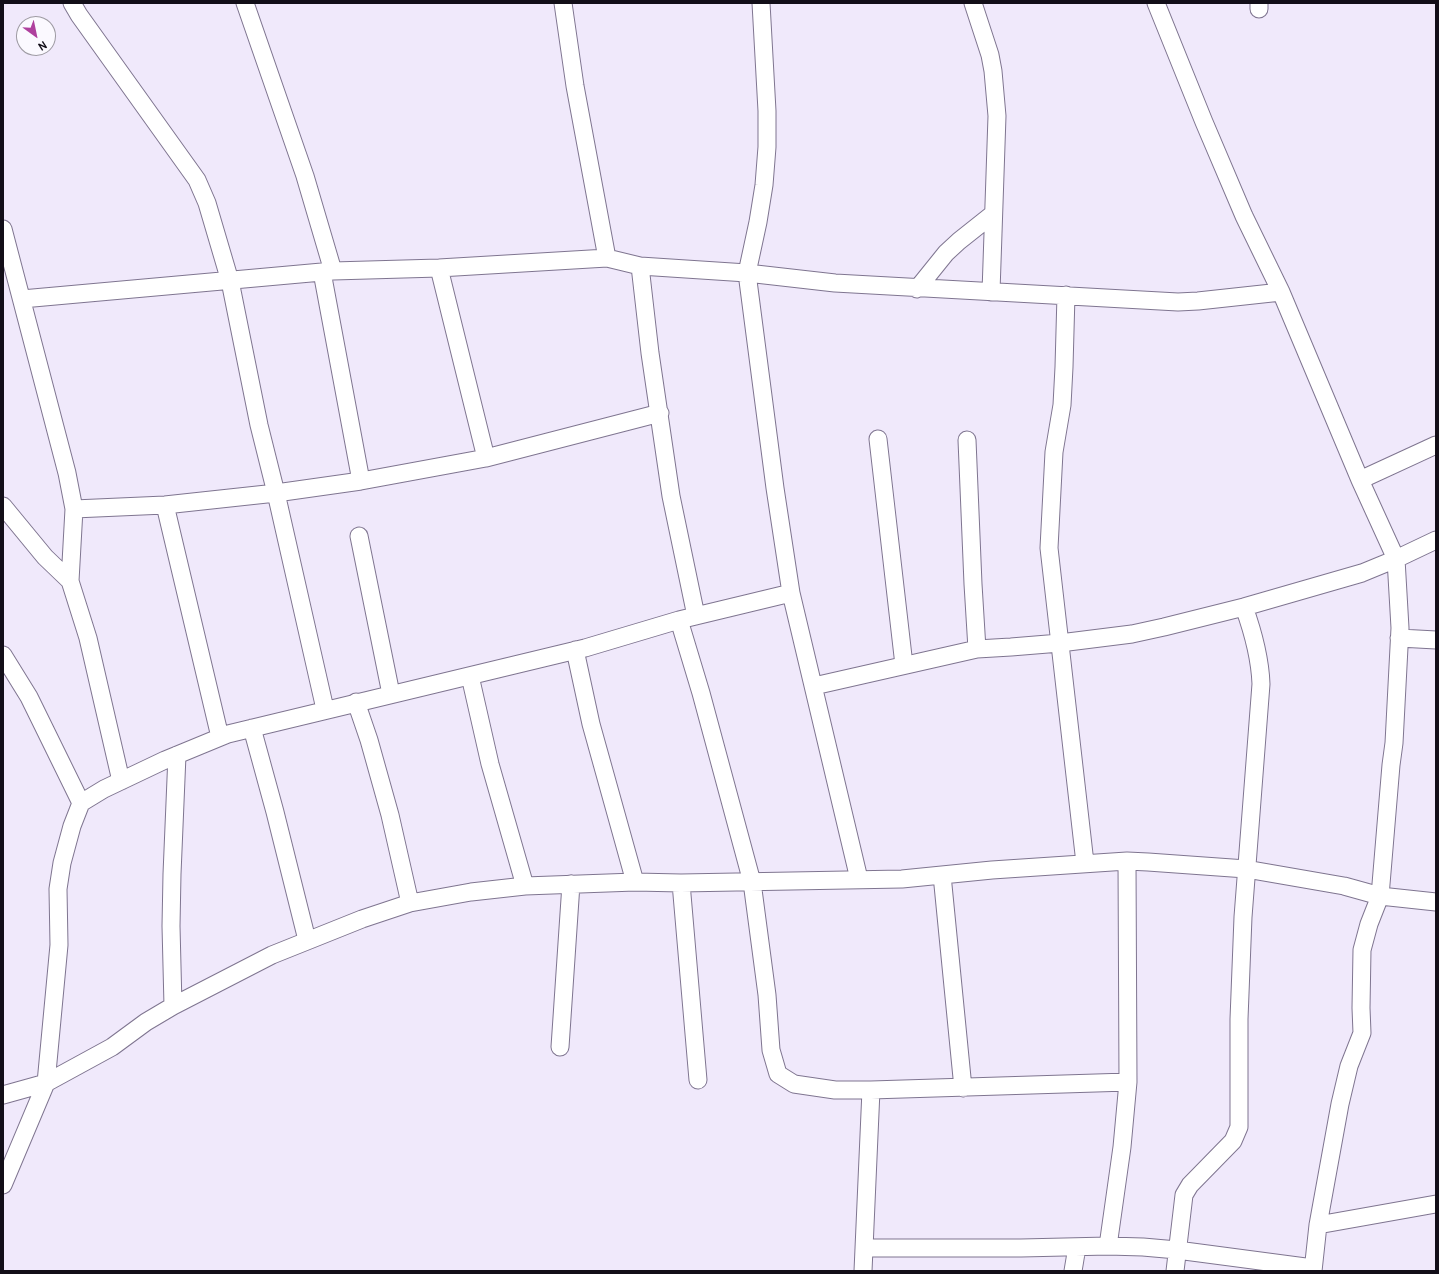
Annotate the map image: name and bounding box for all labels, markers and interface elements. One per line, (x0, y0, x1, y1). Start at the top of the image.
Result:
north arrow (16, 16, 56, 56)
text: N (35, 37, 49, 53)

